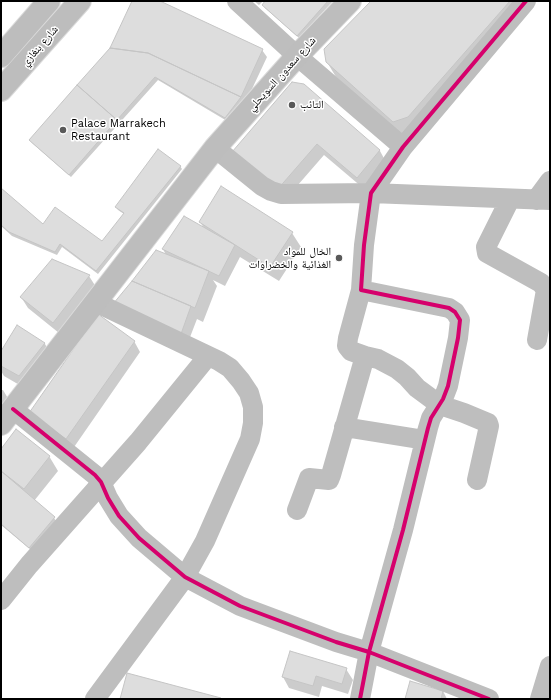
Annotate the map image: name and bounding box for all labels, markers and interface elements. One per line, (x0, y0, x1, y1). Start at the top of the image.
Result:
street label: شارع بنغازي (19, 23, 61, 69)
street label: شارع سعدون السويحلي (245, 34, 319, 114)
place label: التائب (300, 98, 324, 112)
marker: التائب (287, 100, 297, 110)
place label: Palace Marrakech Restaurant (71, 117, 166, 143)
marker: Palace Marrakech Restaurant (58, 125, 68, 135)
place label: الخال للمواد الغذائية والخضراوات (249, 245, 331, 271)
marker: الخال للمواد الغذائية والخضراوات (334, 253, 344, 263)

